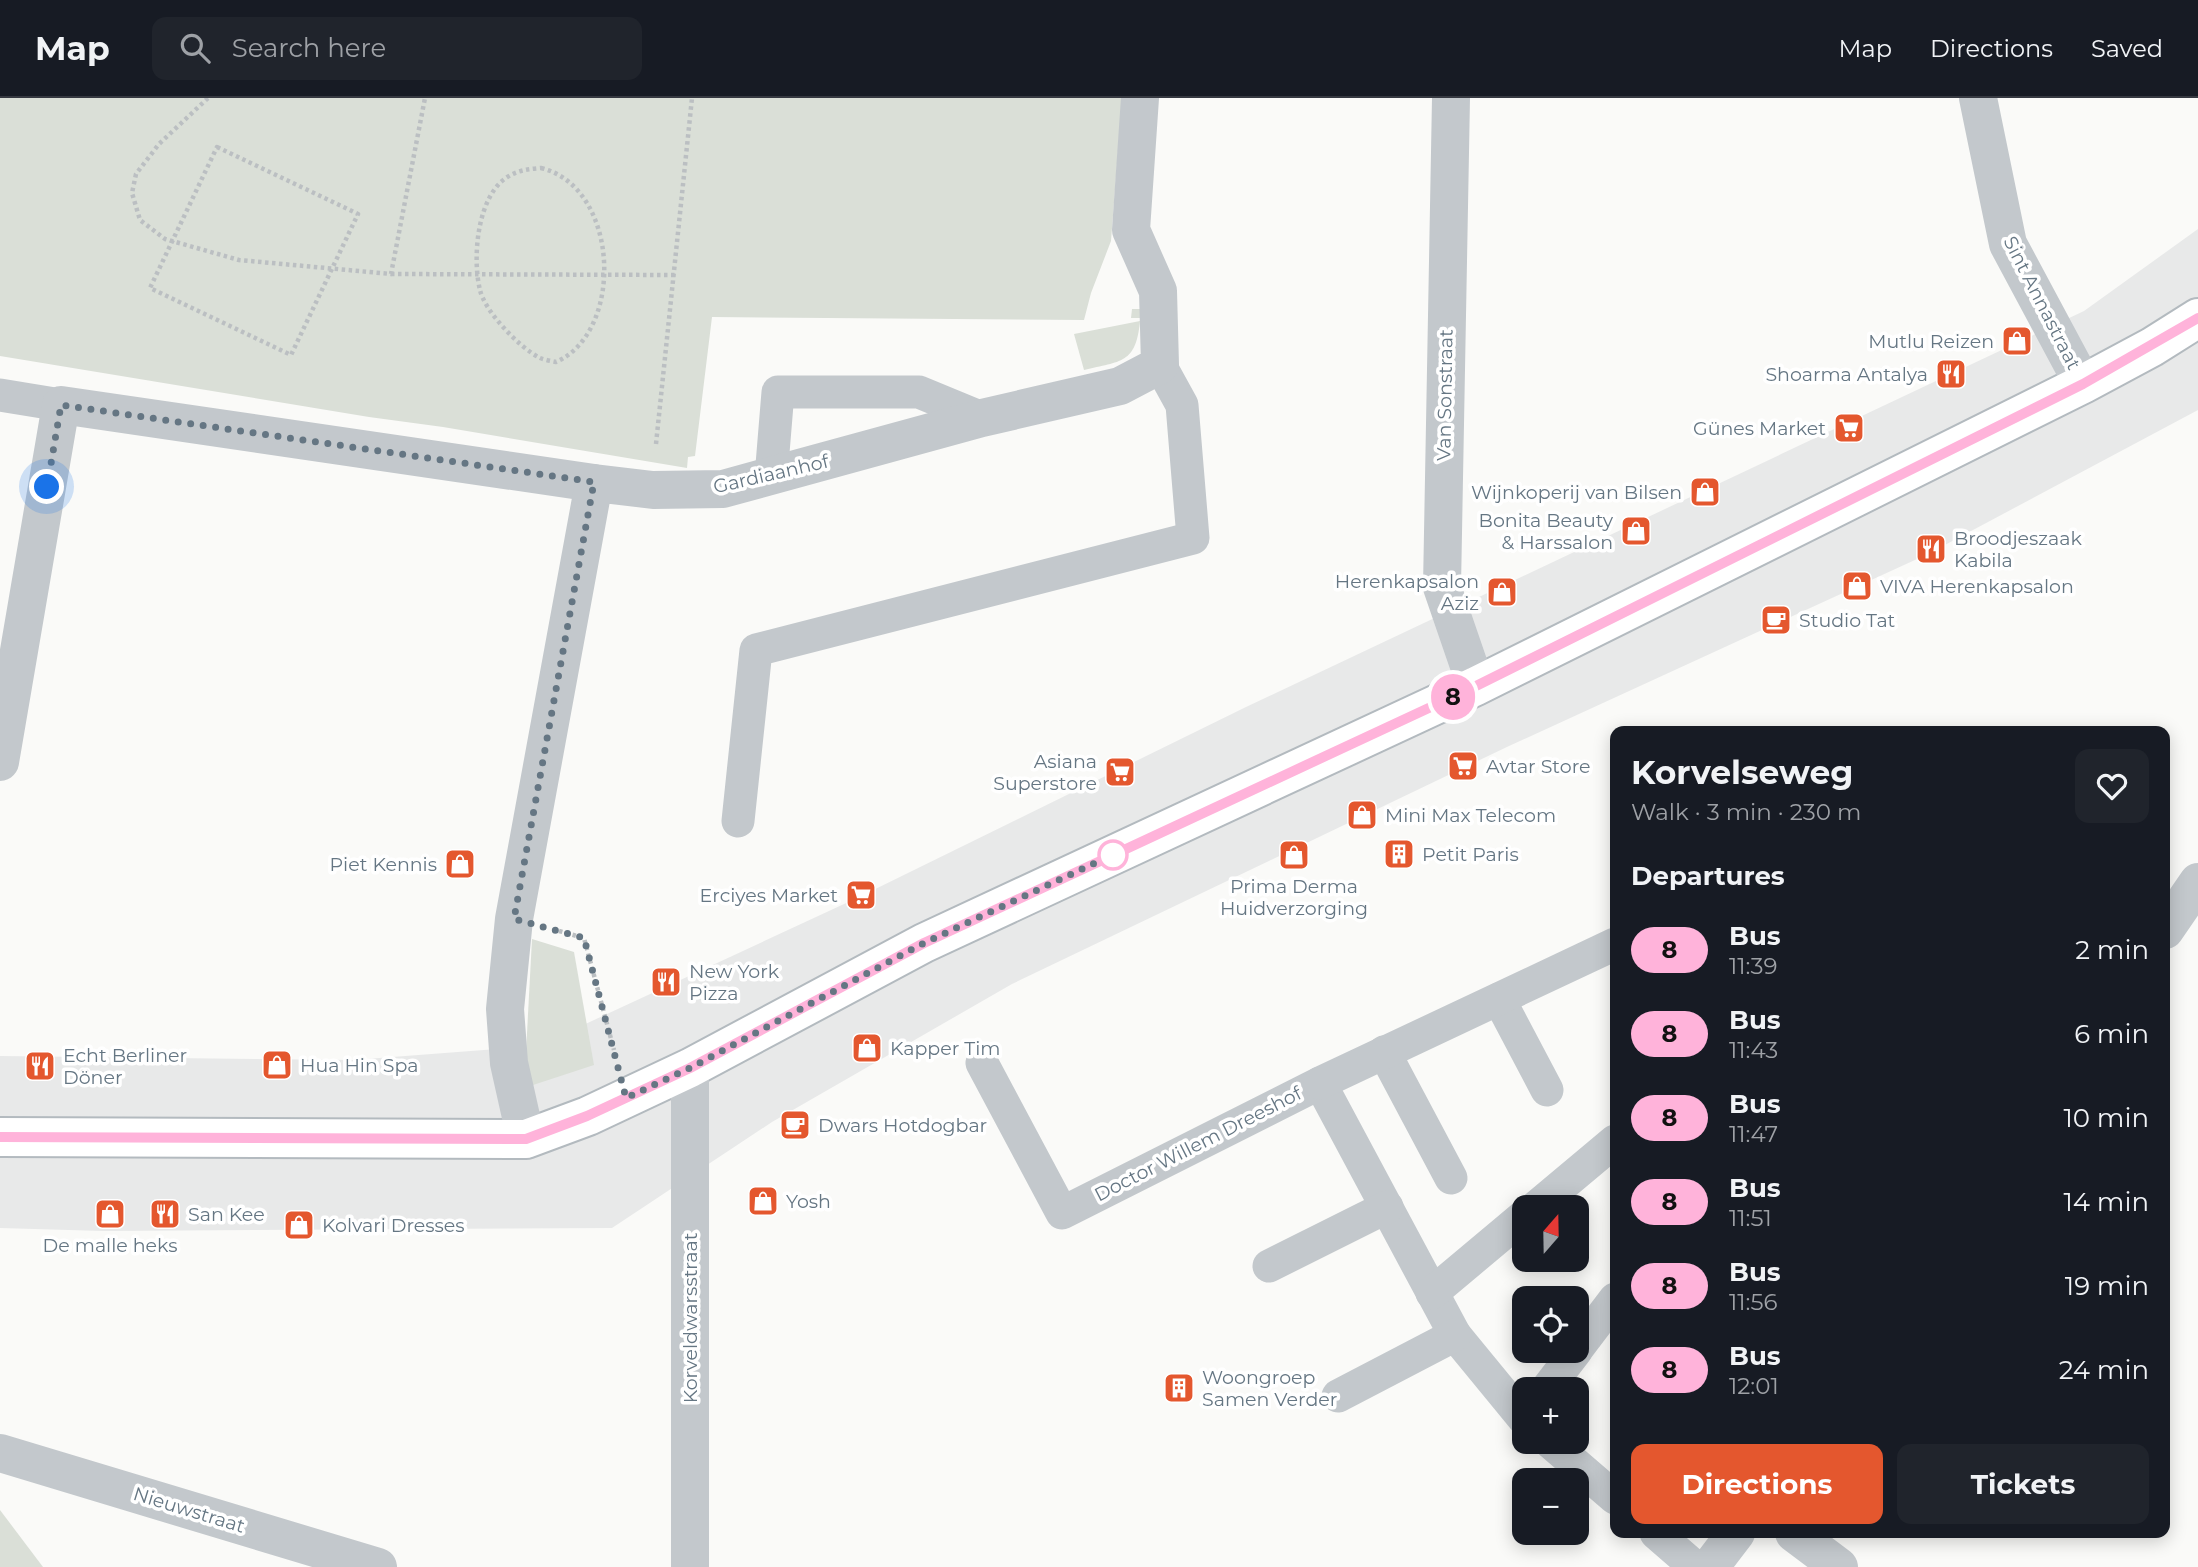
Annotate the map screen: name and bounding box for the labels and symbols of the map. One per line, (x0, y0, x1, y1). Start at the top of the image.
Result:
street label: Sint Annastraat (1998, 232, 2086, 374)
shop icon: Mutlu Reizen (2000, 324, 2034, 358)
street label: Van Sonstraat (1432, 329, 1458, 461)
place label: Mutlu Reizen (1868, 330, 1994, 353)
restaurant icon: Shoarma Antalya (1934, 357, 1968, 391)
place label: Shoarma Antalya (1765, 363, 1928, 386)
supermarket icon: Günes Market (1832, 411, 1866, 445)
place label: Günes Market (1693, 417, 1826, 440)
street label: Gardiaanhof (711, 449, 832, 498)
your location (29, 469, 64, 504)
shop icon: Wijnkoperij van Bilsen (1688, 475, 1722, 509)
place label: Wijnkoperij van Bilsen (1471, 481, 1682, 504)
place label: Bonita Beauty & Harssalon (1479, 509, 1614, 554)
shop icon: Bonita Beauty & Harssalon (1619, 514, 1653, 548)
place label: Broodjeszaak Kabila (1954, 527, 2082, 572)
restaurant icon: Broodjeszaak Kabila (1914, 532, 1948, 566)
shop icon: VIVA Herenkapsalon (1840, 569, 1874, 603)
place label: Herenkapsalon Aziz (1335, 570, 1479, 615)
shop icon: Herenkapsalon Aziz (1485, 575, 1519, 609)
place label: VIVA Herenkapsalon (1880, 575, 2074, 598)
cafe icon: Studio Tat (1759, 603, 1793, 637)
place label: Studio Tat (1799, 609, 1896, 632)
line badge: 8 (1430, 674, 1476, 720)
supermarket icon: Avtar Store (1446, 749, 1480, 783)
place label: Asiana Superstore (993, 750, 1097, 795)
supermarket icon: Asiana Superstore (1103, 755, 1137, 789)
place label: Avtar Store (1486, 755, 1591, 778)
shop icon: Mini Max Telecom (1345, 798, 1379, 832)
place label: Mini Max Telecom (1385, 804, 1556, 827)
building icon: Petit Paris (1382, 837, 1416, 871)
shop icon: Prima Derma Huidverzorging (1277, 838, 1311, 872)
unlabelled marker (1098, 840, 1128, 870)
place label: Petit Paris (1422, 843, 1519, 866)
shop icon: Piet Kennis (443, 847, 477, 881)
place label: Piet Kennis (329, 853, 437, 876)
place label: Prima Derma Huidverzorging (1220, 875, 1368, 920)
supermarket icon: Erciyes Market (844, 878, 878, 912)
place label: Erciyes Market (700, 884, 838, 907)
place label: New York Pizza (689, 960, 780, 1005)
restaurant icon: New York Pizza (649, 965, 683, 999)
shop icon: Kapper Tim (850, 1031, 884, 1065)
place label: Kapper Tim (890, 1037, 1000, 1060)
place label: Echt Berliner Döner (63, 1044, 187, 1089)
shop icon: Hua Hin Spa (260, 1048, 294, 1082)
restaurant icon: Echt Berliner Döner (23, 1049, 57, 1083)
place label: Hua Hin Spa (300, 1054, 419, 1077)
street label: Doctor Willem Dreeshof (1091, 1081, 1307, 1206)
cafe icon: Dwars Hotdogbar (778, 1108, 812, 1142)
place label: Dwars Hotdogbar (818, 1114, 987, 1137)
shop icon: Yosh (746, 1184, 780, 1218)
place label: Yosh (786, 1190, 831, 1213)
north arrow (1512, 1195, 1589, 1272)
shop icon: De malle heks (93, 1197, 127, 1231)
restaurant icon: San Kee (148, 1197, 182, 1231)
place label: San Kee (188, 1203, 265, 1226)
shop icon: Kolvari Dresses (282, 1208, 316, 1242)
place label: Kolvari Dresses (322, 1214, 465, 1237)
street label: Korveldwarsstraat (679, 1232, 702, 1403)
place label: De malle heks (43, 1234, 177, 1257)
place label: Woongroep Samen Verder (1202, 1366, 1337, 1411)
building icon: Woongroep Samen Verder (1162, 1371, 1196, 1405)
street label: Nieuwstraat (130, 1482, 248, 1538)

